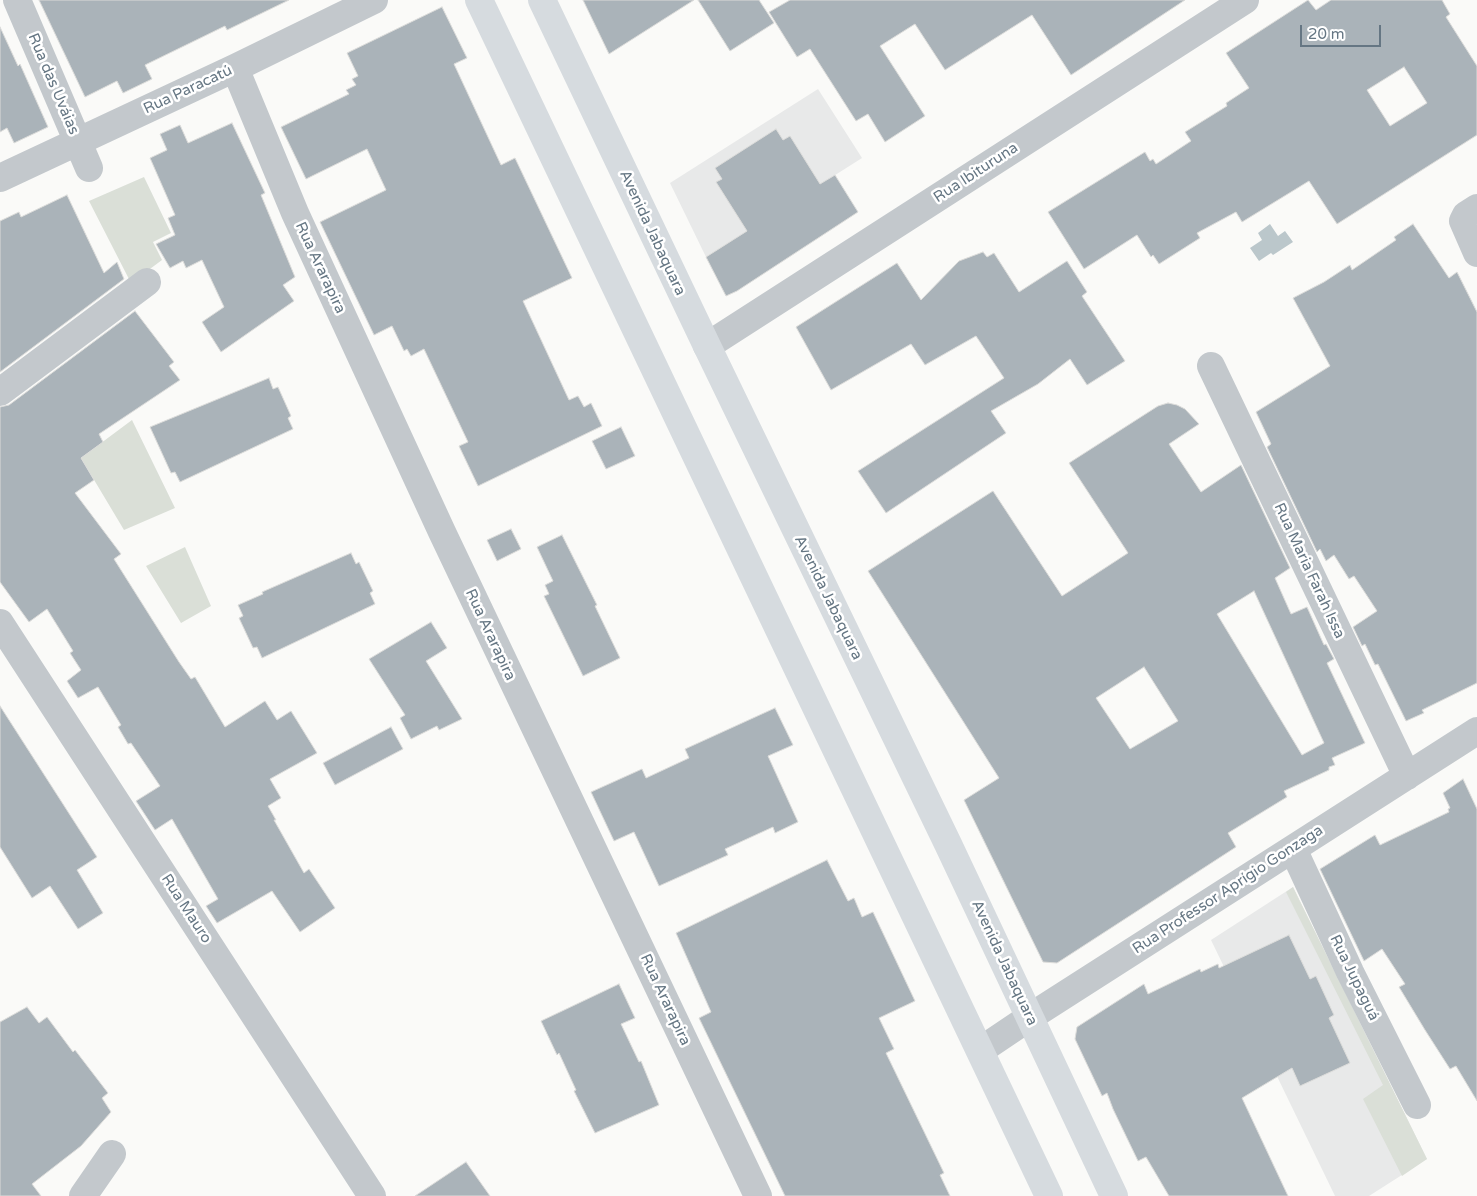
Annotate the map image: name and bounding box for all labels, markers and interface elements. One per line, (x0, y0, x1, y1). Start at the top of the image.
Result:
scale bar (1302, 15, 1383, 47)
text: 20 m (1308, 25, 1345, 43)
street label: Rua das Uváias (24, 31, 82, 137)
street label: Rua Paracatú (141, 62, 235, 118)
street label: Rua Ibituruna (931, 139, 1021, 207)
street label: Avenida Jabaquara (615, 167, 689, 299)
street label: Rua Ararapira (291, 219, 349, 317)
street label: Rua Maria Farah Issa (1270, 500, 1348, 642)
street label: Avenida Jabaquara (790, 533, 866, 663)
street label: Rua Ararapira (461, 586, 519, 684)
street label: Rua Professor Aprígio Gonzaga (1129, 822, 1327, 958)
street label: Rua Mauro (157, 871, 215, 947)
street label: Avenida Jabaquara (967, 897, 1041, 1029)
street label: Rua Jupaguá (1325, 932, 1383, 1024)
street label: Rua Ararapira (636, 951, 694, 1049)

